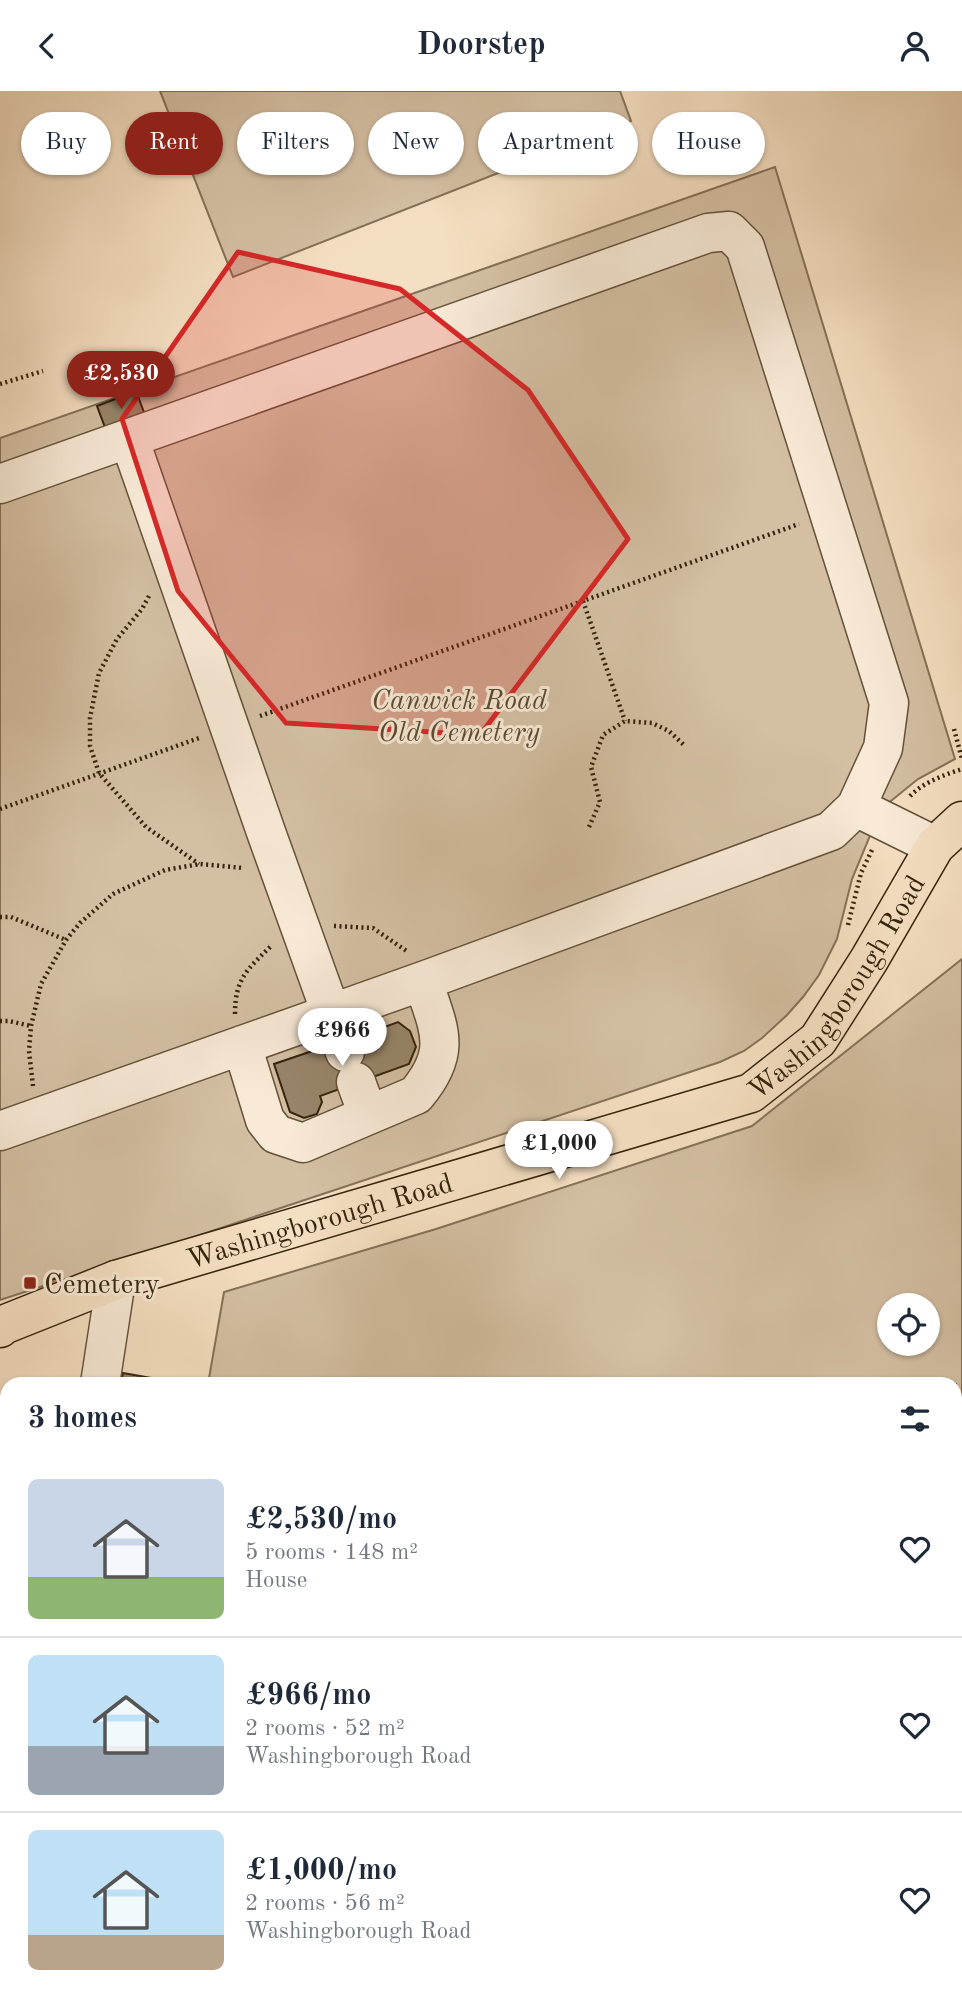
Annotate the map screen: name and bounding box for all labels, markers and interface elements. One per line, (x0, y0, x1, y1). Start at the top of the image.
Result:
icon: back (28, 27, 66, 65)
icon: person (896, 27, 934, 65)
text: Doorstep (416, 30, 546, 62)
chip: Buy (21, 112, 111, 175)
chip: Rent (125, 112, 223, 175)
chip: Filters (237, 112, 354, 175)
chip: New (368, 112, 464, 175)
chip: Apartment (478, 112, 638, 175)
chip: House (652, 112, 765, 175)
pin: £2,530 (64, 351, 178, 411)
text: £2,530 (83, 362, 159, 385)
park label: Canwick Road Old Cemetery (371, 688, 547, 748)
street label: Washingborough Road (744, 872, 932, 1106)
pin: £966 (301, 1009, 383, 1068)
text: £966 (314, 1019, 370, 1042)
pin: £1,000 (502, 1121, 616, 1181)
text: £1,000 (521, 1132, 597, 1155)
street label: Washingborough Road (184, 1171, 457, 1275)
place label: Cemetery (44, 1272, 160, 1300)
marker: Cemetery (22, 1275, 38, 1291)
map controls (877, 1293, 940, 1356)
button: locate (877, 1293, 940, 1356)
icon: filters (896, 1400, 934, 1438)
text: 3 homes (28, 1404, 137, 1434)
text: £2,530/mo (245, 1505, 397, 1535)
icon: home (84, 1507, 168, 1591)
icon: heart (896, 1530, 934, 1568)
text: 5 rooms · 148 m² (245, 1541, 418, 1564)
text: House (245, 1569, 307, 1592)
text: £966/mo (245, 1681, 371, 1711)
icon: home (84, 1683, 168, 1767)
icon: heart (896, 1706, 934, 1744)
text: 2 rooms · 52 m² (245, 1717, 405, 1740)
text: Washingborough Road (245, 1745, 472, 1768)
text: £1,000/mo (245, 1856, 397, 1886)
icon: home (84, 1858, 168, 1942)
icon: heart (896, 1881, 934, 1919)
text: 2 rooms · 56 m² (245, 1892, 405, 1915)
text: Washingborough Road (245, 1920, 472, 1943)

